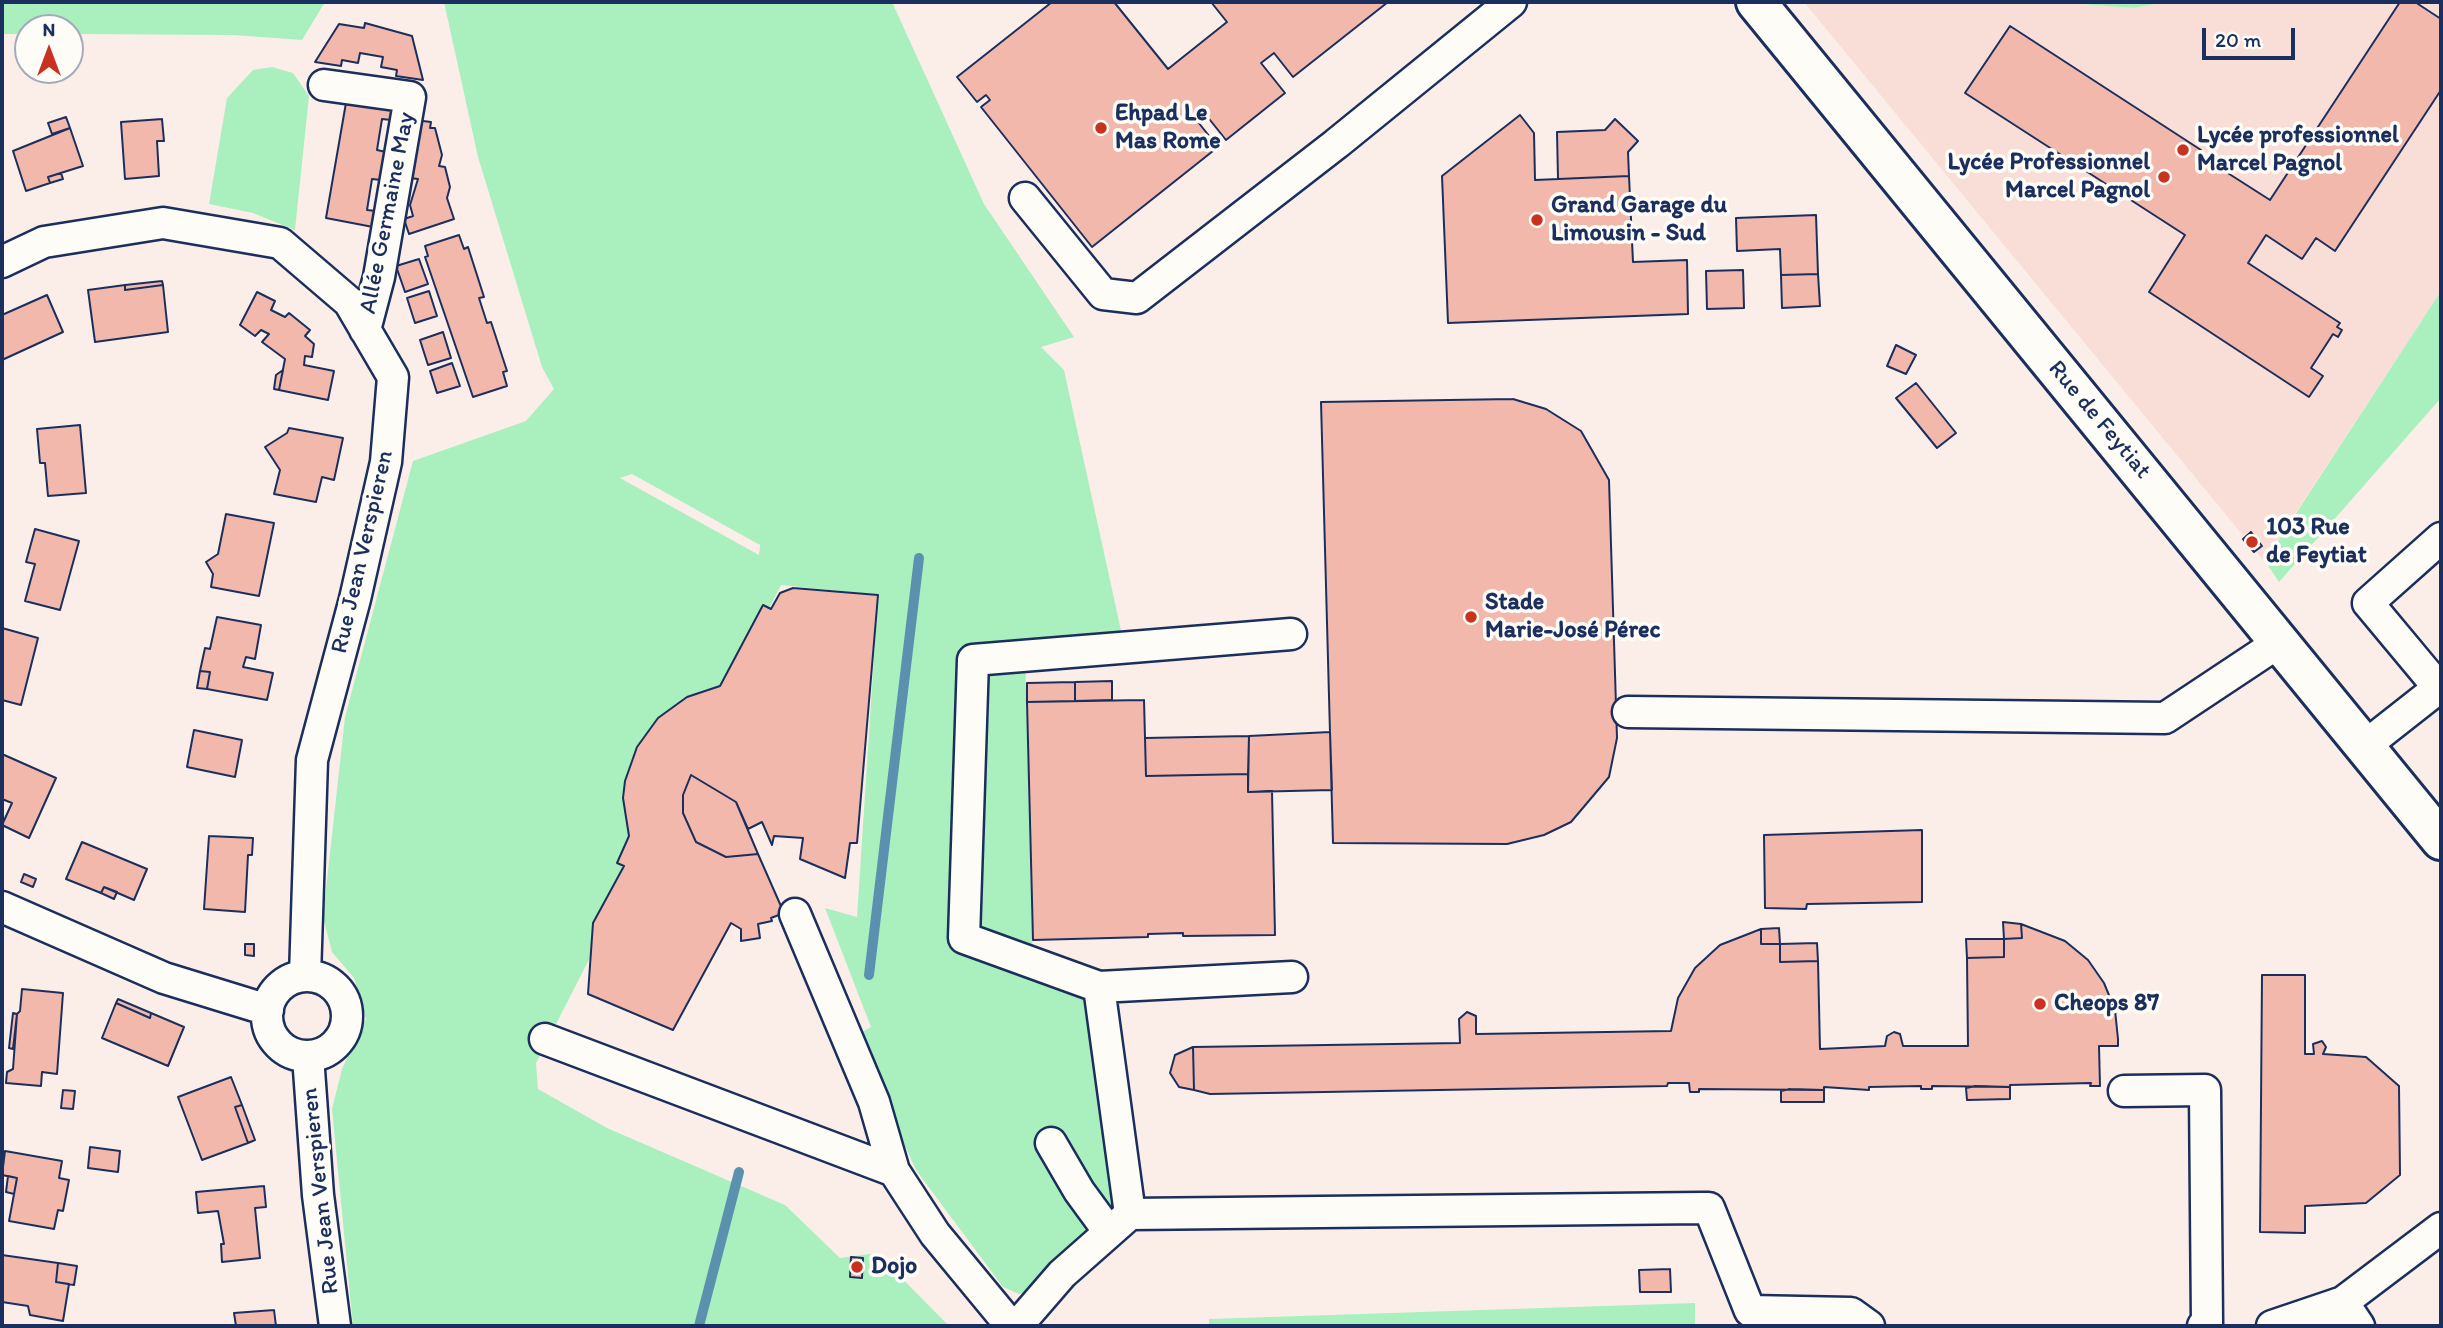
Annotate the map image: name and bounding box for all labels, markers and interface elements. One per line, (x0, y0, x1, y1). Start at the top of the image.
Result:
north arrow (14, 14, 84, 84)
scale bar (2205, 14, 2298, 58)
text: N (43, 18, 55, 41)
text: 20 m (2215, 27, 2261, 52)
place label: Ehpad Le Mas Rome (1115, 100, 1221, 156)
street label: Allée Germaine May (354, 110, 422, 316)
marker: Ehpad Le Mas Rome (1093, 120, 1109, 136)
place label: Lycée professionnel Marcel Pagnol (2197, 122, 2399, 178)
marker: Lycée professionnel Marcel Pagnol (2175, 142, 2191, 158)
place label: Lycée Professionnel Marcel Pagnol (1947, 149, 2150, 205)
marker: Lycée Professionnel Marcel Pagnol (2156, 169, 2172, 185)
place label: Grand Garage du Limousin - Sud (1551, 192, 1727, 248)
marker: Grand Garage du Limousin - Sud (1529, 212, 1545, 228)
street label: Rue de Feytiat (2041, 355, 2157, 485)
street label: Rue Jean Verspieren (326, 448, 400, 656)
place label: 103 Rue de Feytiat (2266, 514, 2367, 570)
marker: 103 Rue de Feytiat (2244, 534, 2260, 550)
place label: Stade Marie-José Pérec (1485, 589, 1660, 645)
marker: Stade Marie-José Pérec (1463, 609, 1479, 625)
place label: Cheops 87 (2054, 990, 2159, 1018)
marker: Cheops 87 (2032, 996, 2048, 1012)
street label: Rue Jean Verspieren (296, 1086, 346, 1296)
place label: Dojo (871, 1253, 917, 1281)
marker: Dojo (849, 1259, 865, 1275)

